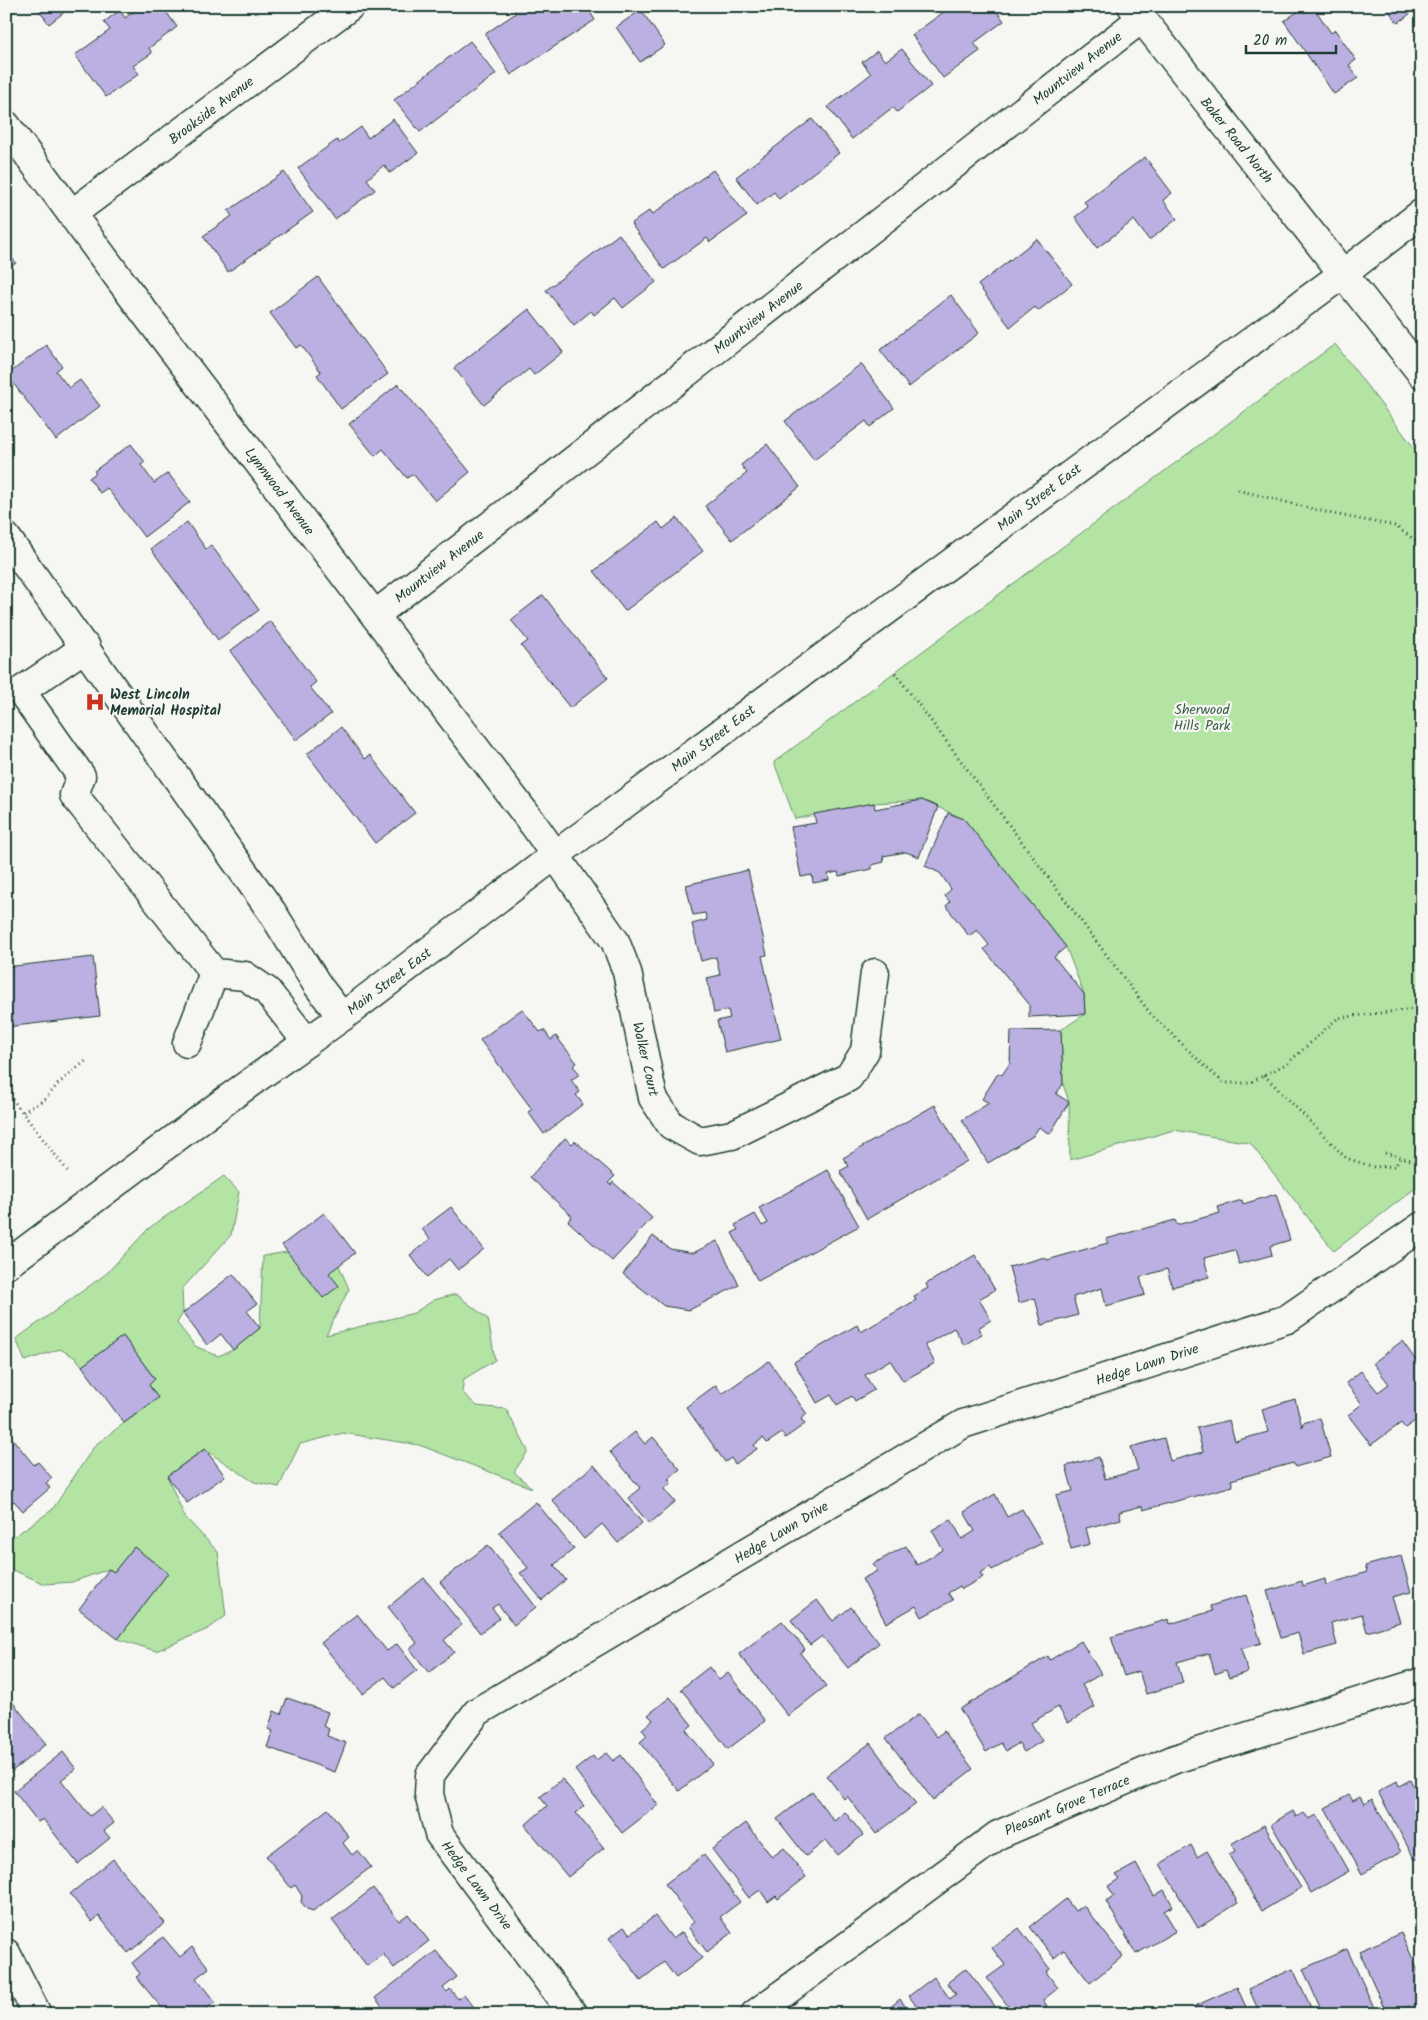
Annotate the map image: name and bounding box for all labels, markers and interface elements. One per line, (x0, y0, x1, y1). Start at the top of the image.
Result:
scale bar (1246, 22, 1336, 54)
street label: Mountview Avenue (1028, 26, 1128, 111)
text: 20 m (1253, 29, 1287, 53)
street label: Brookside Avenue (164, 71, 260, 150)
street label: Baker Road North (1194, 93, 1278, 189)
street label: Mountview Avenue (709, 275, 809, 360)
street label: Lynnwood Avenue (239, 443, 320, 541)
street label: Main Street East (993, 458, 1087, 537)
street label: Mountview Avenue (390, 524, 490, 609)
place label: West Lincoln Memorial Hospital (110, 684, 221, 722)
hospital icon: West Lincoln Memorial Hospital (84, 691, 106, 713)
street label: Main Street East (667, 699, 761, 778)
park label: Sherwood Hills Park (1174, 699, 1231, 737)
street label: Main Street East (343, 942, 437, 1021)
street label: Walker Court (626, 1020, 664, 1099)
street label: Hedge Lawn Drive (1093, 1338, 1202, 1392)
street label: Hedge Lawn Drive (730, 1495, 834, 1570)
street label: Pleasant Grove Terrace (1001, 1769, 1134, 1842)
street label: Hedge Lawn Drive (435, 1836, 518, 1936)

